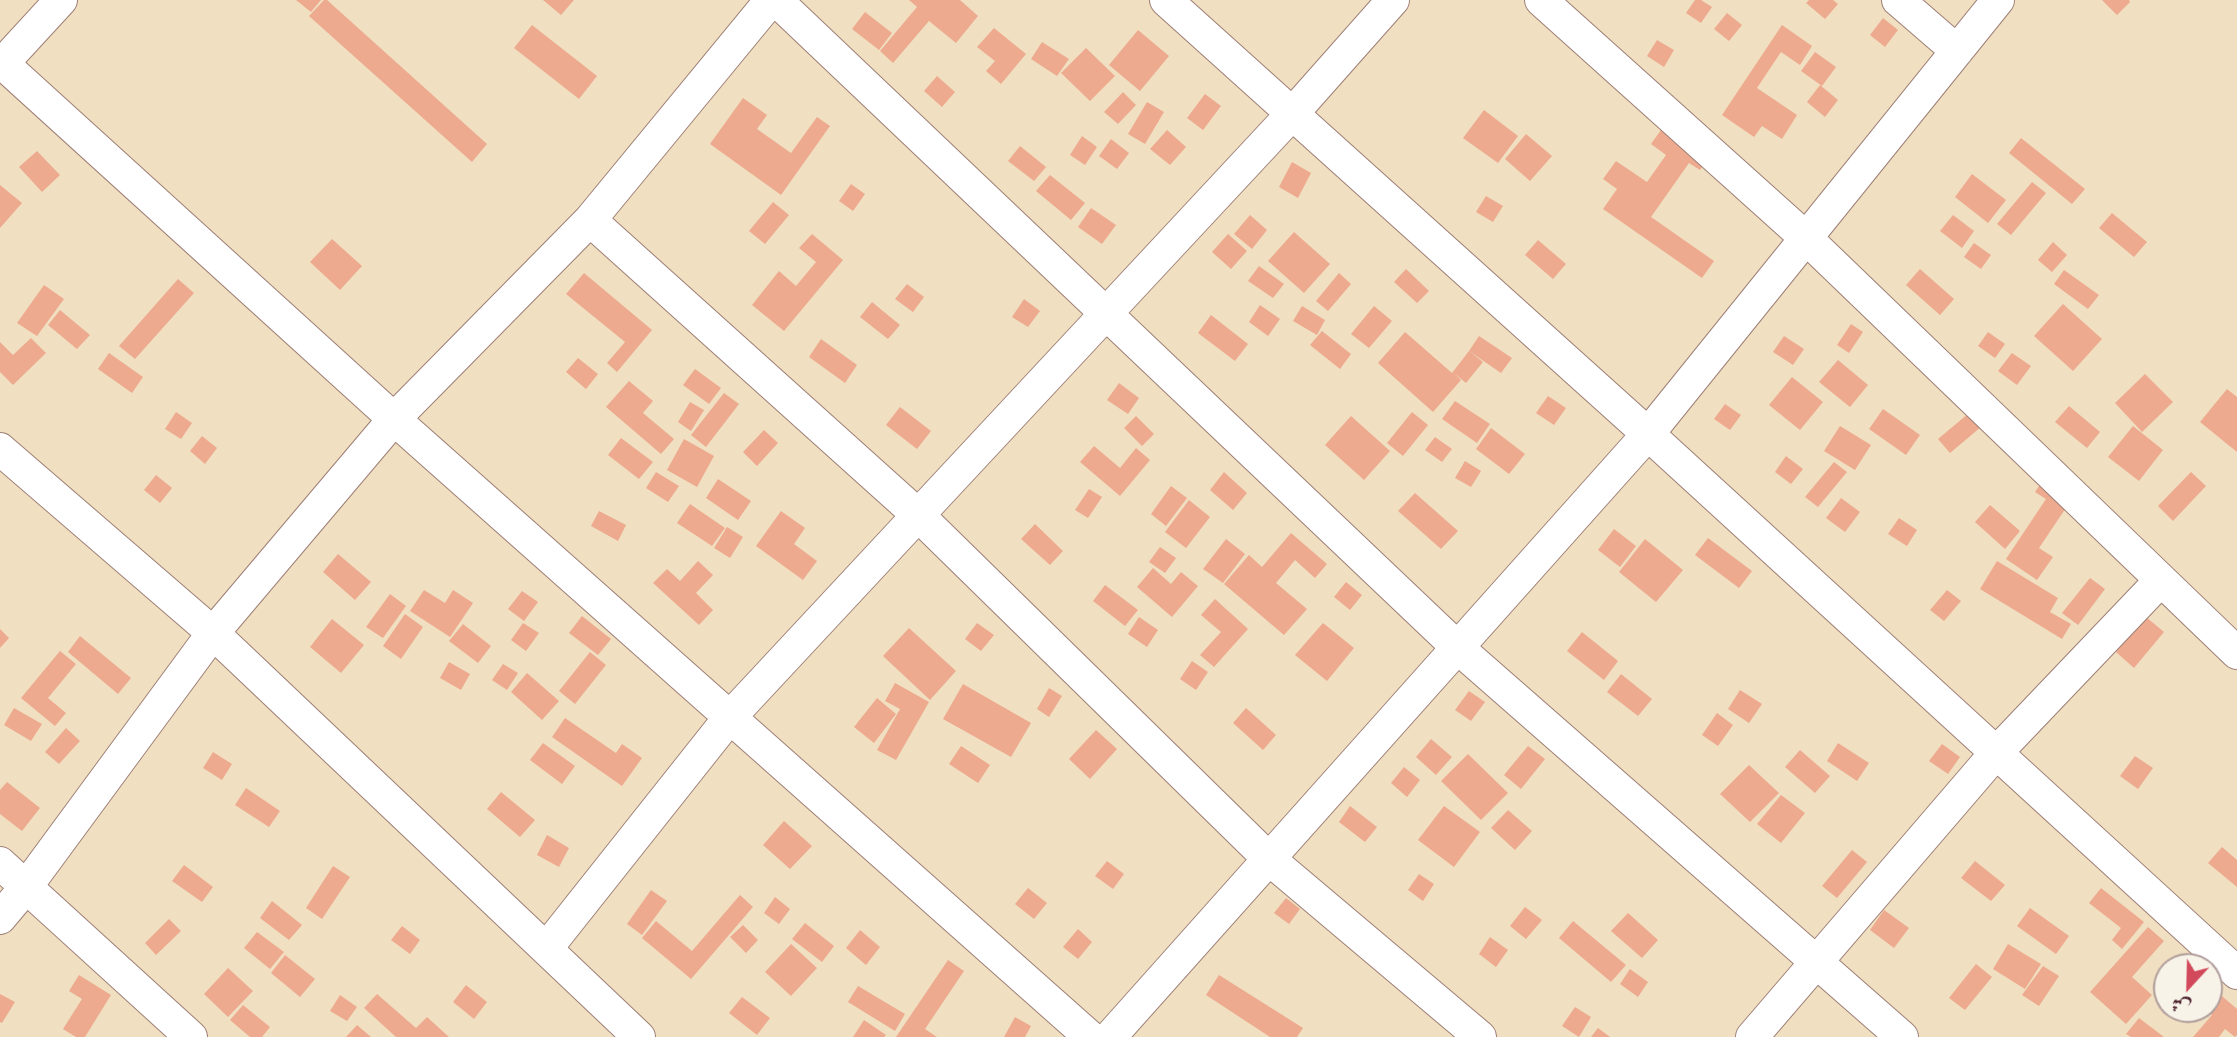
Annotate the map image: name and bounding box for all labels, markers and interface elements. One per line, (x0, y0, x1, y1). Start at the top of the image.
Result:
north arrow (2153, 953, 2223, 1023)
text: ش (2168, 992, 2194, 1020)

